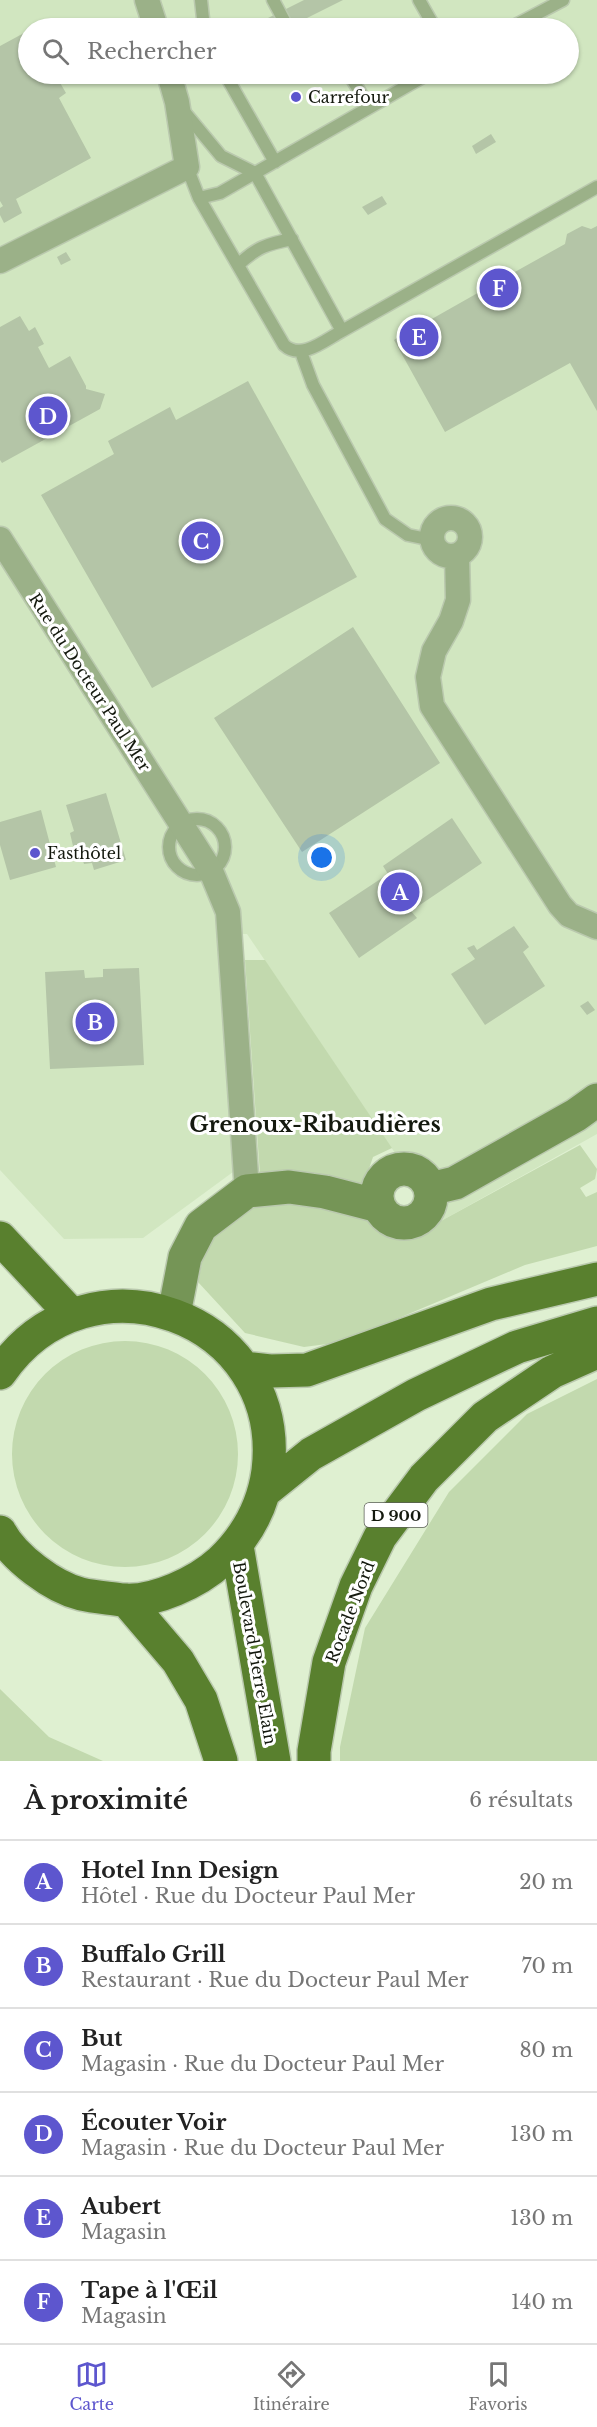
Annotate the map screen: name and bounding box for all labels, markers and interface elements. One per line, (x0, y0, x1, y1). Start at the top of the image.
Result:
search box (18, 18, 579, 84)
icon: search (39, 35, 72, 68)
text: Rechercher (87, 38, 217, 65)
place label: Carrefour (308, 87, 390, 107)
marker: Carrefour (289, 90, 303, 104)
pin: F (480, 266, 518, 310)
pin: E (400, 314, 438, 360)
pin: D (28, 394, 68, 438)
pin: C (182, 518, 220, 564)
street label: Rue du Docteur Paul Mer (25, 589, 155, 775)
place label: Fasthôtel (47, 843, 121, 863)
your location (307, 843, 336, 872)
marker: Fasthôtel (28, 846, 42, 860)
pin: A (380, 870, 420, 914)
pin: B (76, 1000, 115, 1044)
district label: Grenoux-Ribaudières (189, 1111, 441, 1138)
road number: D 900 (364, 1503, 428, 1527)
street label: Rocade Nord (321, 1558, 379, 1666)
street label: Boulevard Pierre Elain (229, 1560, 281, 1746)
text: À proximité (24, 1784, 188, 1816)
text: 6 résultats (469, 1788, 573, 1812)
text: Hotel Inn Design (81, 1857, 279, 1884)
text: A (35, 1870, 52, 1894)
text: 20 m (519, 1870, 573, 1894)
text: Hôtel · Rue du Docteur Paul Mer (81, 1884, 415, 1908)
text: Buffalo Grill (81, 1941, 226, 1968)
text: B (36, 1954, 51, 1978)
text: 70 m (521, 1954, 573, 1978)
text: Restaurant · Rue du Docteur Paul Mer (81, 1968, 469, 1992)
text: But (81, 2025, 122, 2052)
text: C (35, 2038, 52, 2062)
text: 80 m (519, 2038, 573, 2062)
text: Magasin · Rue du Docteur Paul Mer (81, 2052, 444, 2076)
text: Écouter Voir (81, 2109, 226, 2136)
text: D (34, 2122, 53, 2146)
text: 130 m (510, 2122, 573, 2146)
text: Magasin · Rue du Docteur Paul Mer (81, 2136, 444, 2160)
text: Aubert (81, 2193, 161, 2220)
text: E (36, 2206, 51, 2230)
text: 130 m (510, 2206, 573, 2230)
text: Magasin (81, 2220, 167, 2244)
text: Tape à l'Œil (81, 2277, 218, 2304)
text: F (37, 2290, 50, 2314)
text: 140 m (511, 2290, 573, 2314)
text: Magasin (81, 2304, 167, 2328)
tab: Carte (69, 2358, 114, 2414)
tab: Itinéraire (253, 2358, 330, 2414)
tab: Favoris (469, 2358, 527, 2414)

